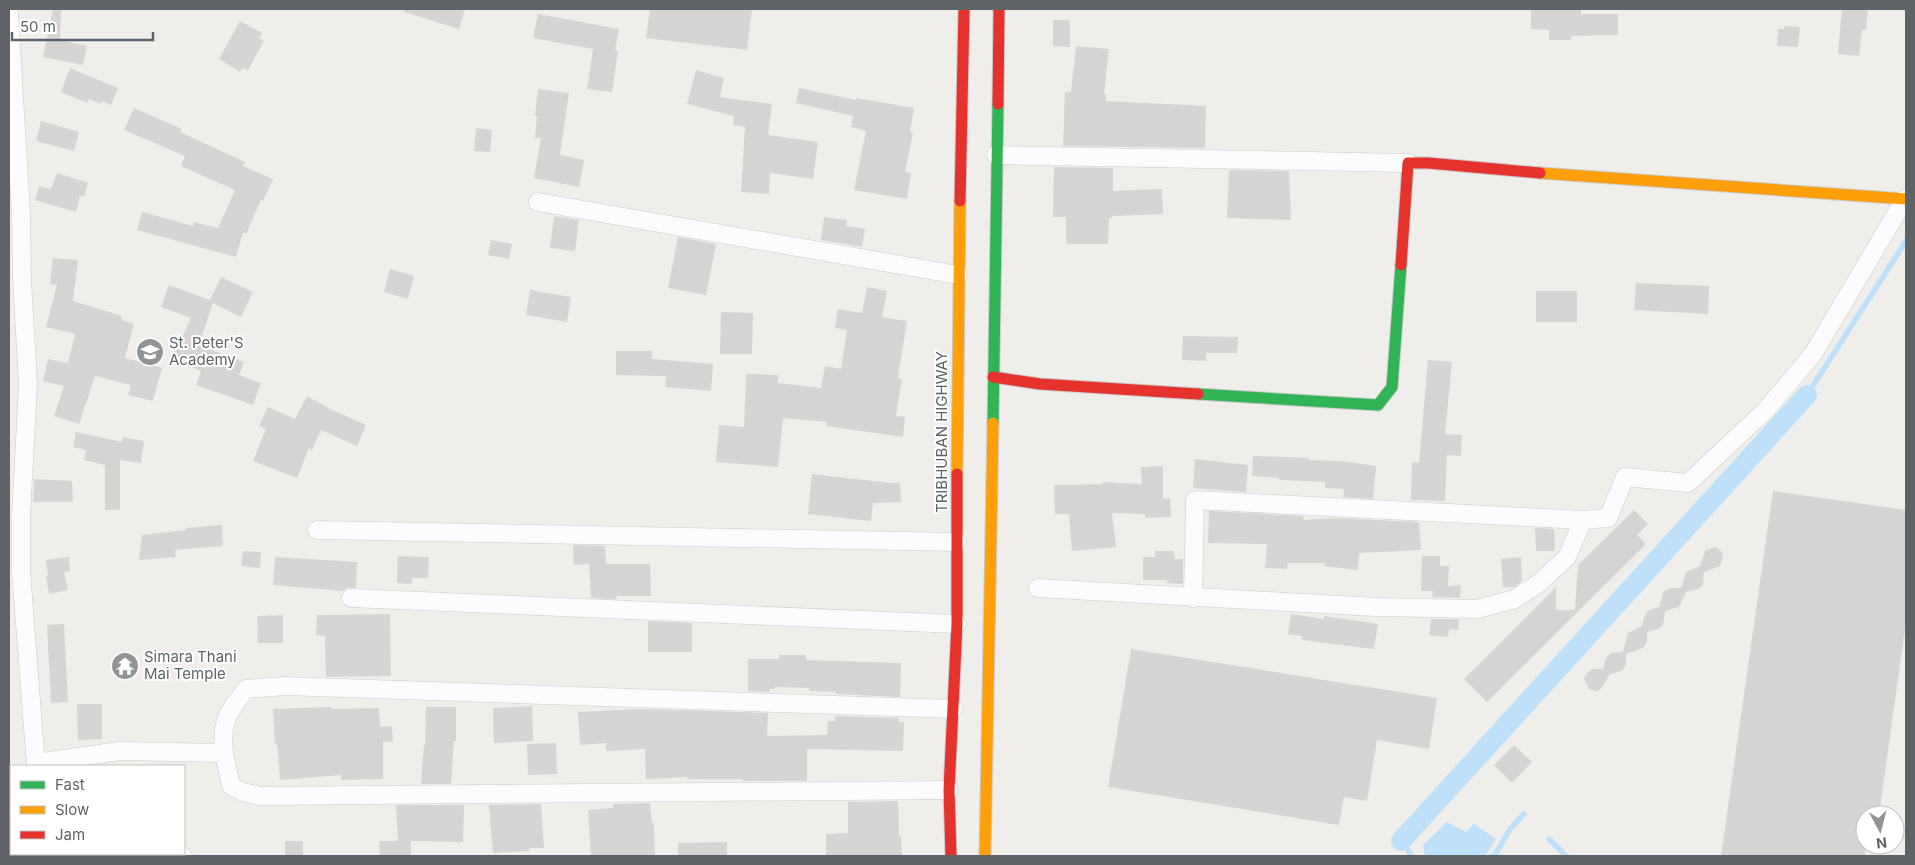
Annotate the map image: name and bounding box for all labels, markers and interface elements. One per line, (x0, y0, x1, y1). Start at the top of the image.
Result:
scale bar (12, 10, 154, 42)
text: 50 m (20, 17, 56, 36)
place label: St. Peter'S Academy (169, 333, 244, 369)
school or university icon: St. Peter'S Academy (135, 337, 165, 367)
street label: TRIBHUBAN HIGHWAY (932, 351, 951, 513)
place label: Simara Thani Mai Temple (144, 647, 237, 683)
temple icon: Simara Thani Mai Temple (110, 651, 140, 681)
legend (10, 765, 185, 855)
text: Fast (55, 775, 85, 794)
text: Slow (55, 800, 89, 819)
north arrow (1855, 805, 1905, 855)
text: Jam (55, 825, 85, 844)
text: N (1875, 834, 1888, 852)

